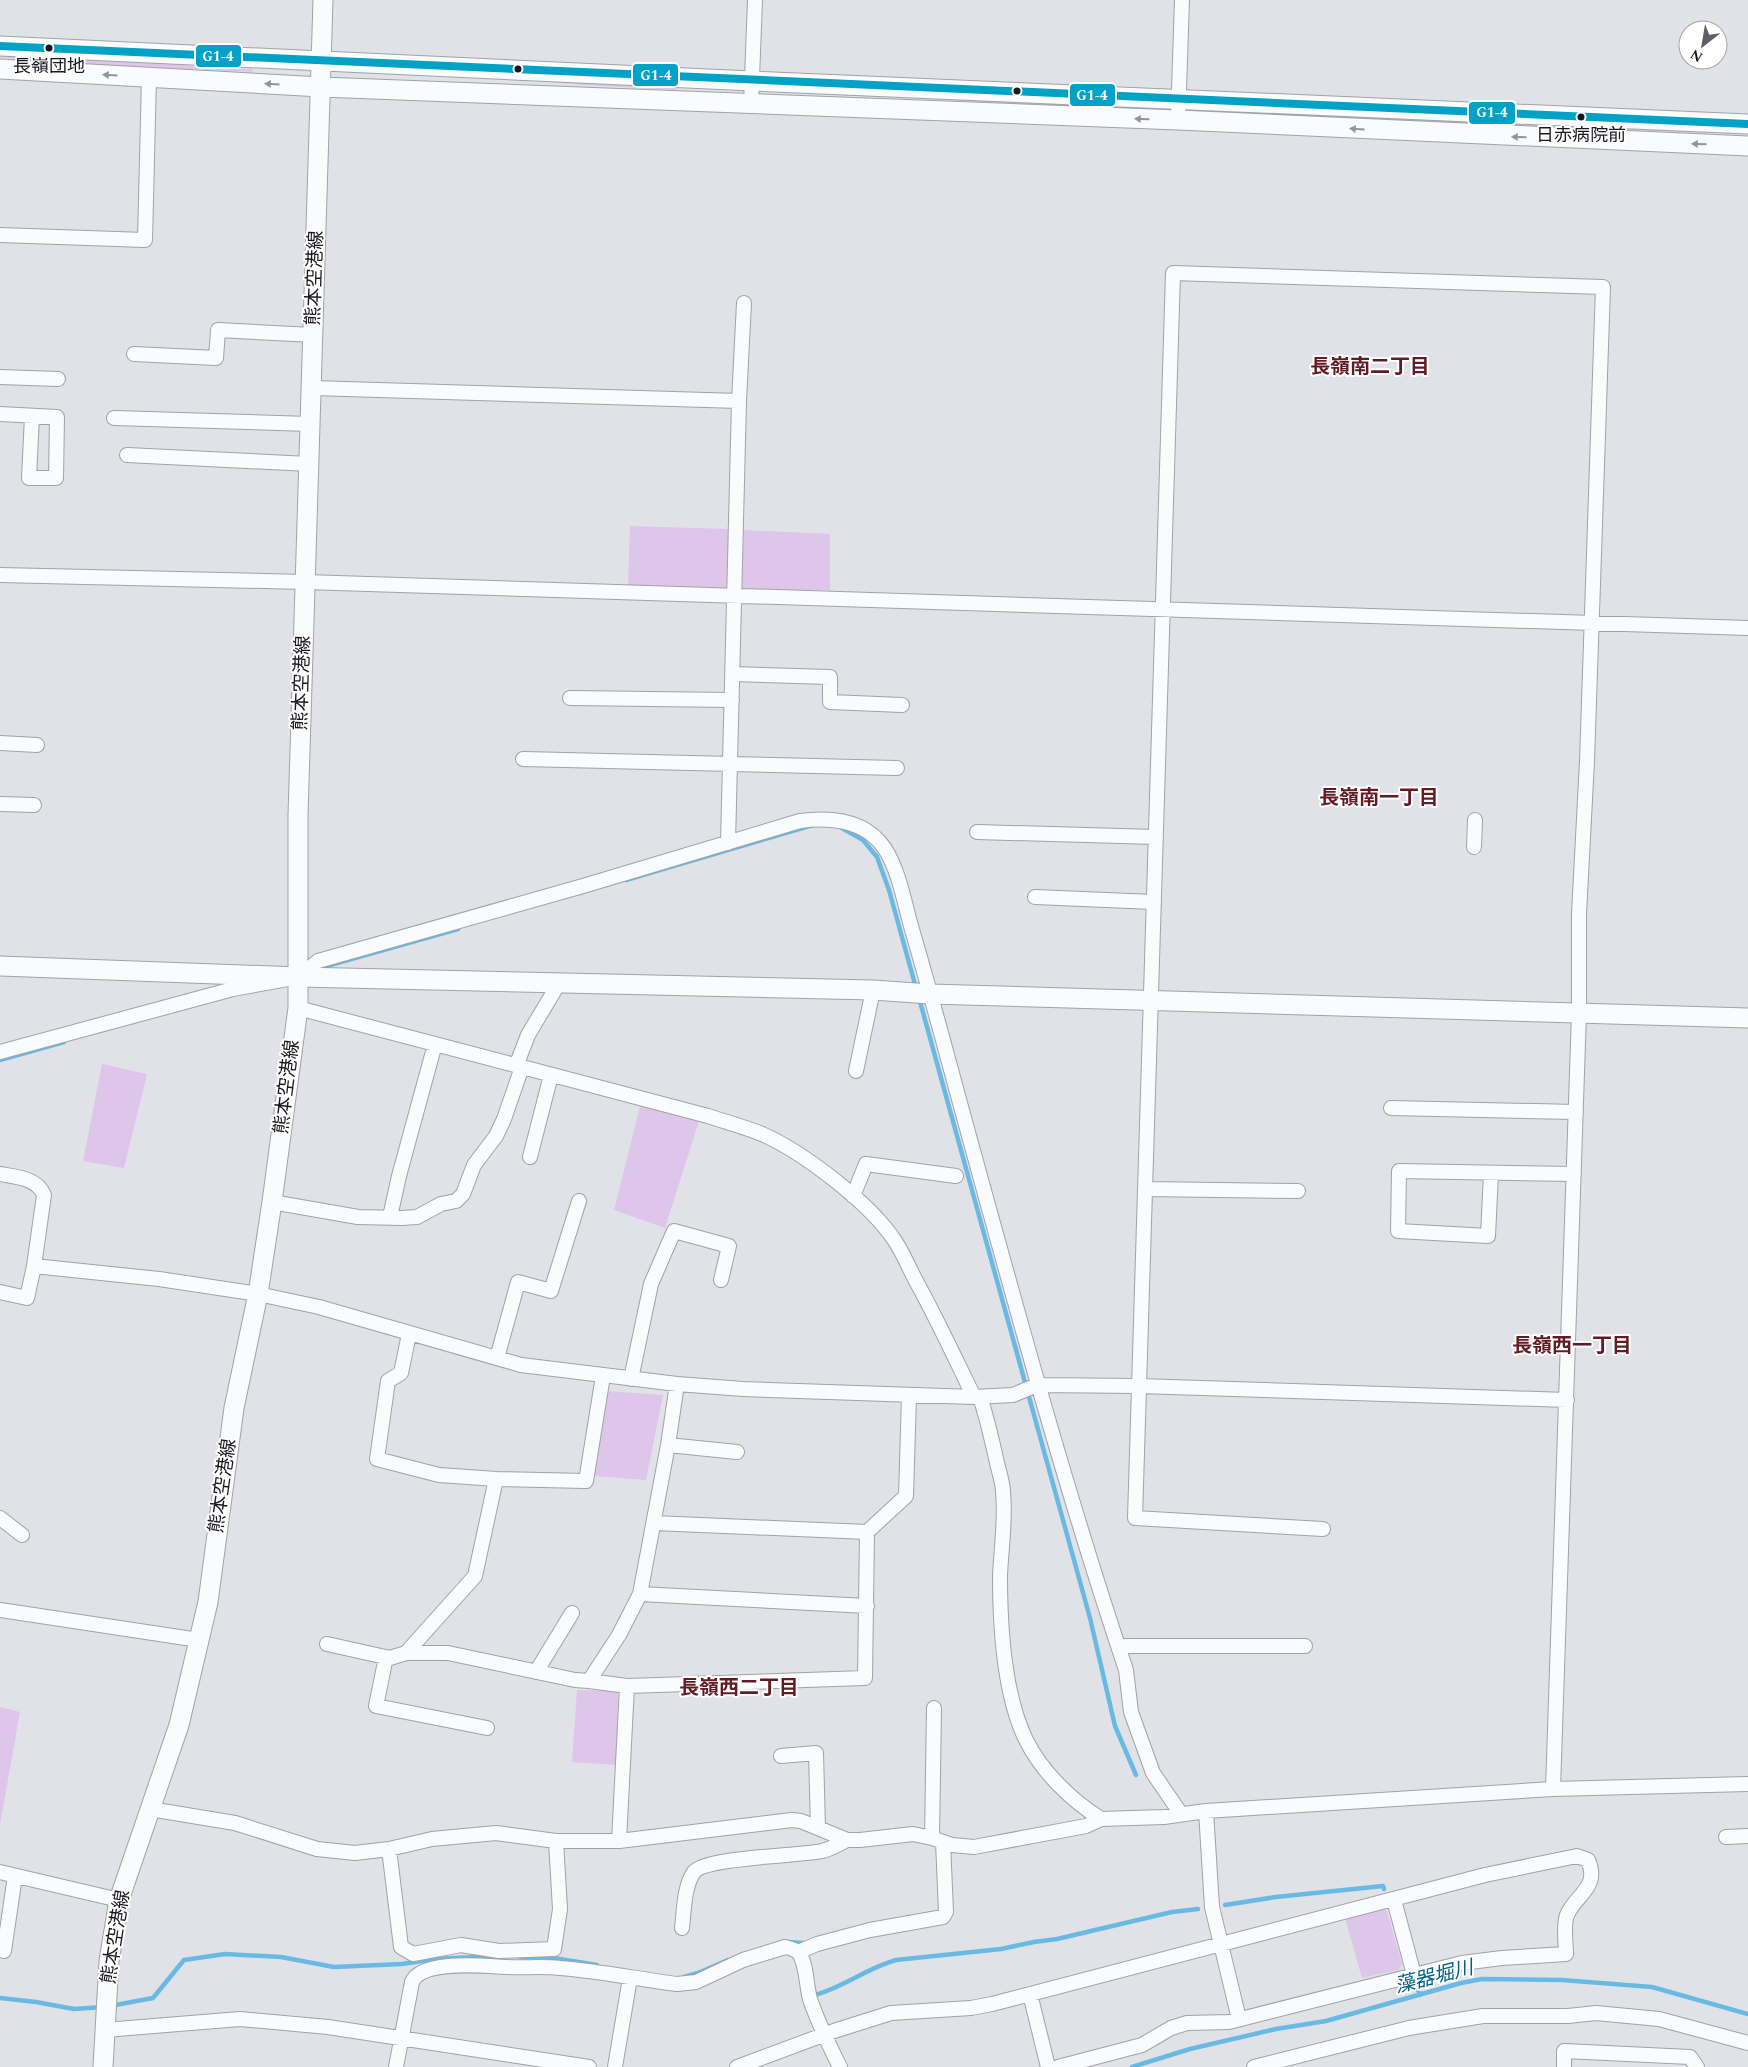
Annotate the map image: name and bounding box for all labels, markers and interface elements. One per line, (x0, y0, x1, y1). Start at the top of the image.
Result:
north arrow (1678, 20, 1728, 70)
marker: 長嶺団地 (44, 43, 54, 53)
line badge: G1-4 (195, 44, 242, 68)
text: N (1686, 44, 1707, 68)
text: G1-4 (202, 46, 234, 67)
place label: 長嶺団地 (13, 53, 85, 80)
line badge: G1-4 (632, 63, 679, 87)
unlabelled marker (513, 64, 523, 74)
text: G1-4 (640, 65, 672, 86)
one-way arrow (102, 70, 118, 78)
one-way arrow (264, 79, 280, 87)
line badge: G1-4 (1069, 83, 1116, 107)
text: G1-4 (1076, 85, 1108, 106)
unlabelled marker (1012, 86, 1022, 96)
line badge: G1-4 (1468, 101, 1516, 125)
text: G1-4 (1476, 102, 1508, 123)
marker: 日赤病院前 (1576, 112, 1586, 122)
one-way arrow (1134, 114, 1150, 122)
place label: 日赤病院前 (1536, 122, 1626, 149)
one-way arrow (1349, 124, 1365, 132)
one-way arrow (1511, 132, 1527, 140)
one-way arrow (1691, 140, 1707, 148)
street label: 熊本空港線 (299, 230, 331, 326)
district label: 長嶺南二丁目 (1310, 352, 1430, 382)
street label: 熊本空港線 (286, 635, 318, 731)
district label: 長嶺南一丁目 (1319, 783, 1439, 813)
street label: 熊本空港線 (267, 1038, 307, 1136)
district label: 長嶺西一丁目 (1512, 1331, 1632, 1361)
street label: 熊本空港線 (202, 1437, 244, 1535)
district label: 長嶺西二丁目 (679, 1673, 799, 1703)
street label: 熊本空港線 (94, 1888, 138, 1986)
water label: 藻器堀川 (1392, 1952, 1478, 2001)

